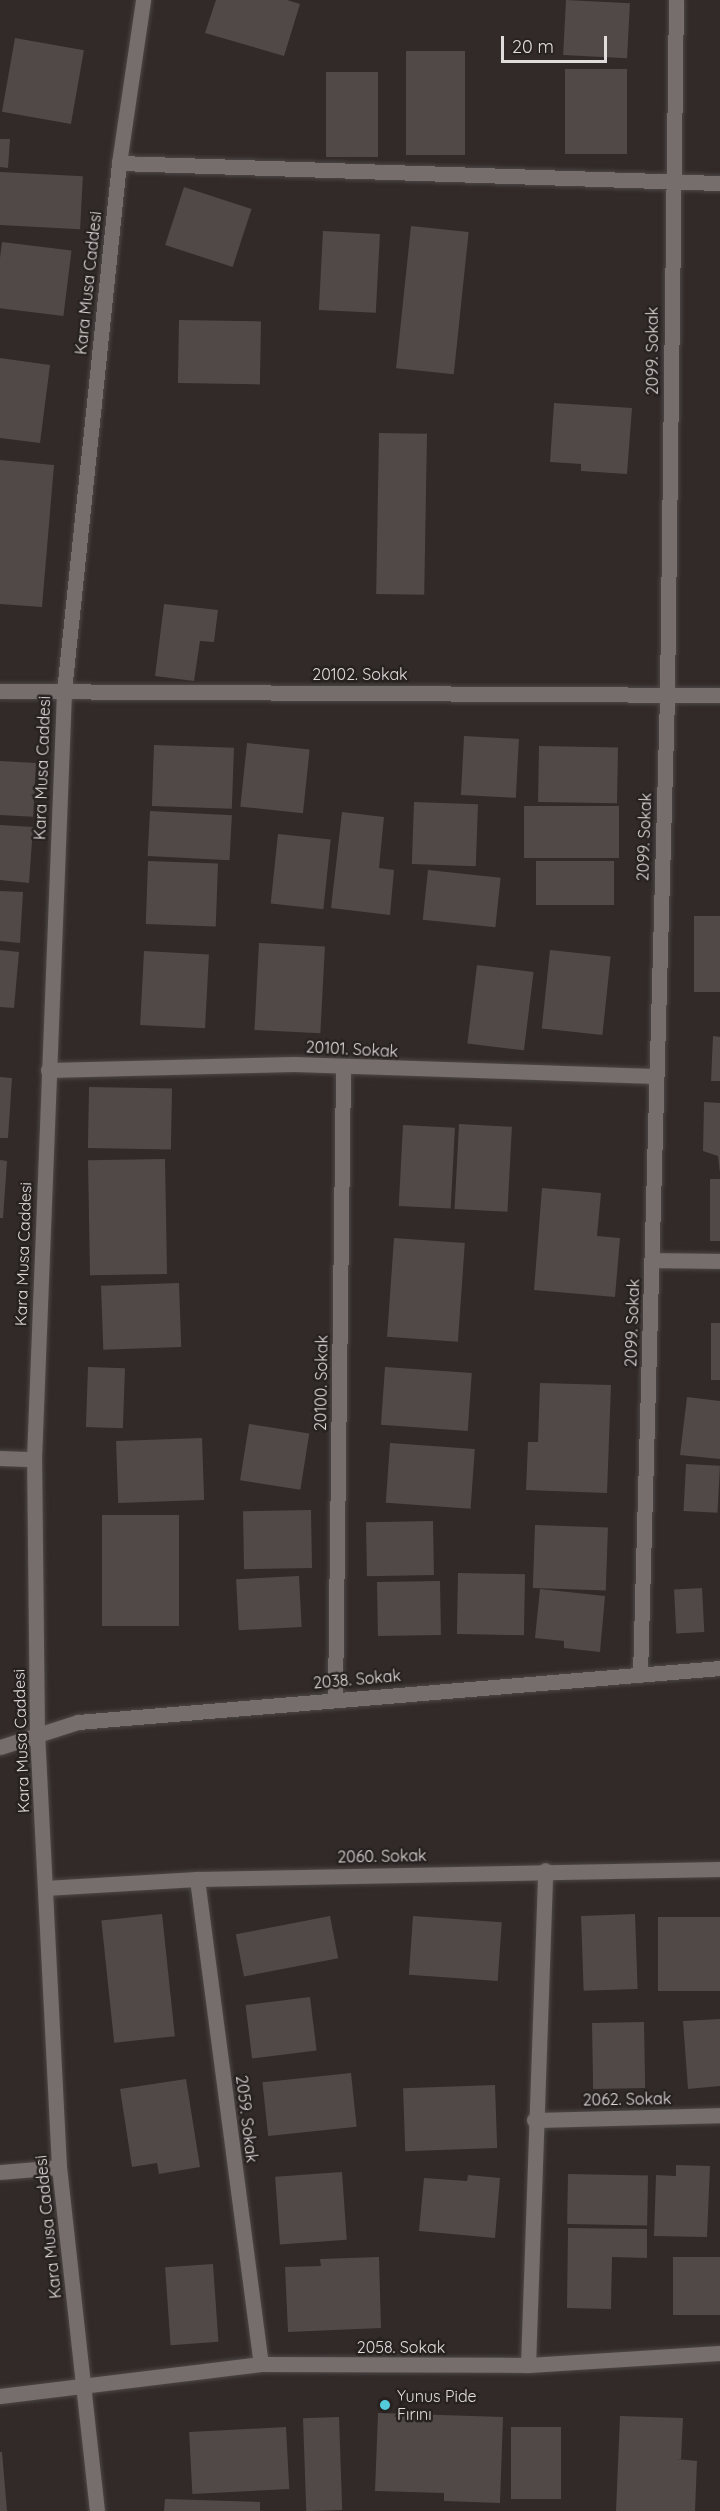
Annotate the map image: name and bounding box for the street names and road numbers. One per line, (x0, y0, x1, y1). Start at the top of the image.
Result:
street label: Kara Musa Caddesi (71, 210, 105, 356)
street label: 2099. Sokak (642, 307, 662, 395)
street label: 20102. Sokak (312, 664, 408, 684)
street label: Kara Musa Caddesi (30, 696, 54, 840)
street label: 2099. Sokak (633, 793, 655, 881)
street label: 20101. Sokak (305, 1037, 399, 1061)
street label: Kara Musa Caddesi (11, 1182, 35, 1326)
street label: 2099. Sokak (621, 1279, 643, 1367)
street label: 20100. Sokak (311, 1335, 331, 1431)
street label: 2038. Sokak (312, 1666, 402, 1692)
street label: Kara Musa Caddesi (9, 1669, 33, 1813)
street label: 2060. Sokak (337, 1846, 427, 1866)
street label: 2059. Sokak (232, 2074, 262, 2164)
street label: 2062. Sokak (583, 2089, 671, 2109)
street label: Kara Musa Caddesi (31, 2154, 65, 2300)
street label: 2058. Sokak (357, 2337, 445, 2357)

